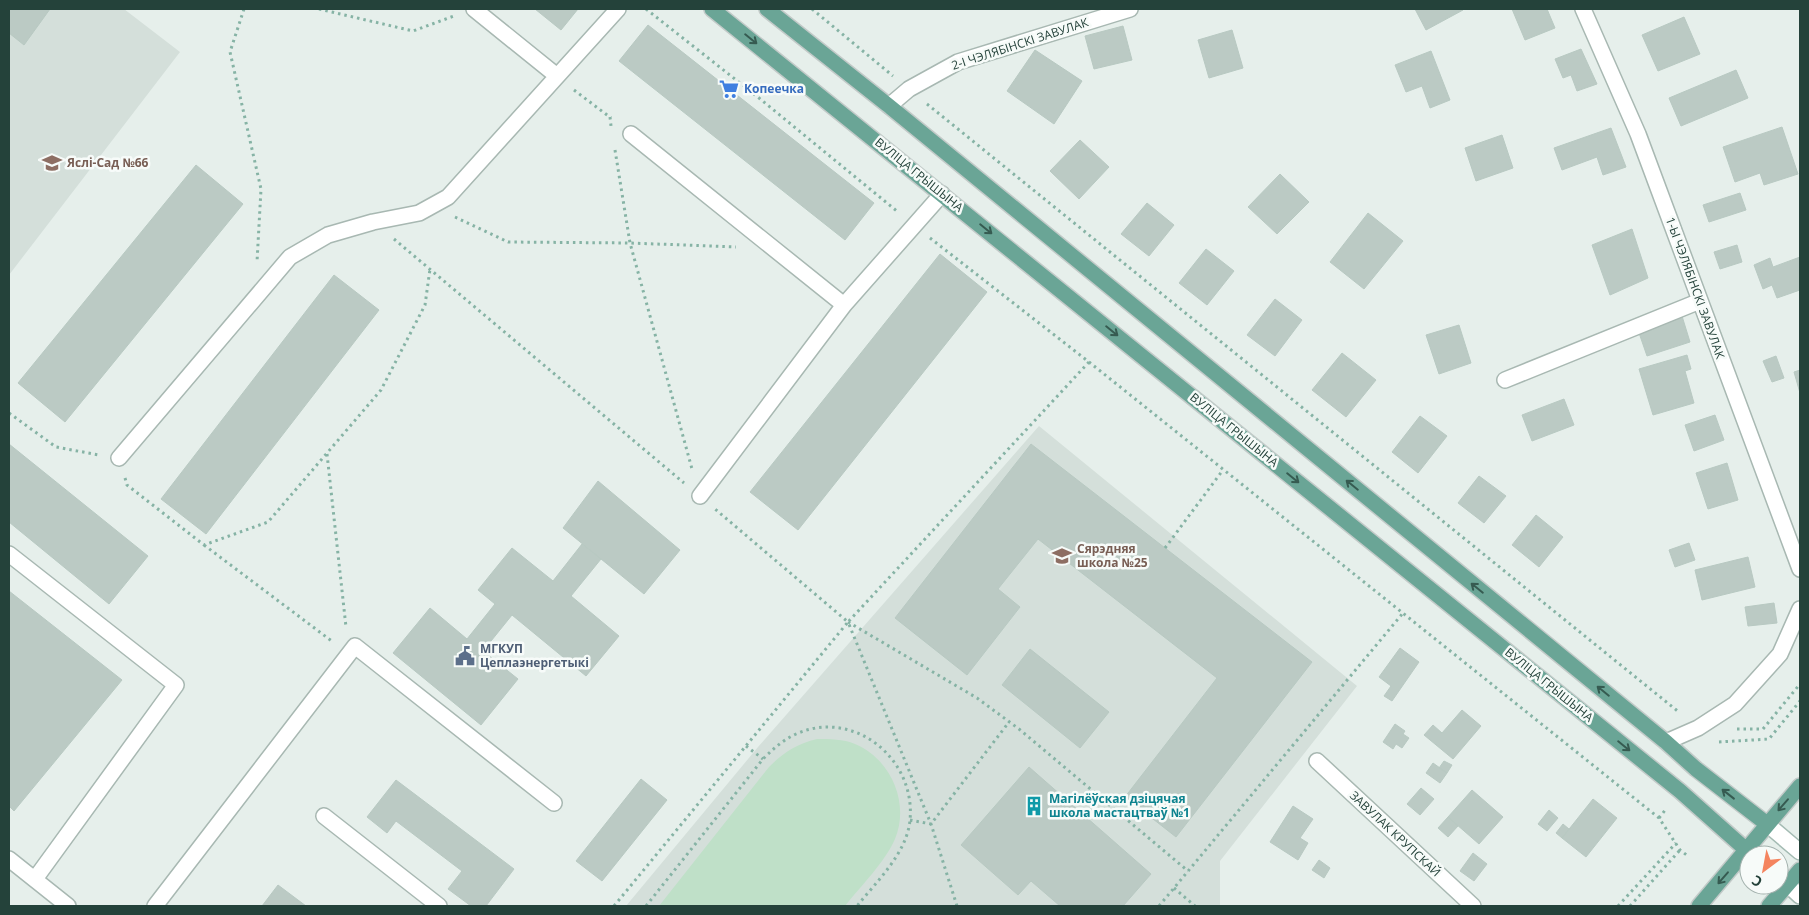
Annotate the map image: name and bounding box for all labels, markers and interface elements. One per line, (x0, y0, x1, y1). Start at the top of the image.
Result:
street label: 2-І ЧЭЛЯБІНСКІ ЗАВУЛАК (949, 13, 1091, 74)
one-way arrow (744, 34, 757, 45)
supermarket icon: Копеечка (718, 78, 740, 100)
place label: Копеечка (744, 80, 804, 97)
street label: ВУЛІЦА ГРЫШЫНА (872, 134, 967, 216)
school or university icon: Яслі-Сад №66 (41, 152, 63, 174)
place label: Яслі-Сад №66 (66, 154, 149, 171)
street label: 1-Ы ЧЭЛЯБІНСКІ ЗАВУЛАК (1662, 214, 1729, 362)
one-way arrow (979, 223, 992, 234)
one-way arrow (1106, 326, 1119, 337)
street label: ВУЛІЦА ГРЫШЫНА (1187, 389, 1282, 471)
one-way arrow (1286, 472, 1299, 483)
one-way arrow (1345, 479, 1358, 490)
place label: Сярэдняя школа №25 (1077, 540, 1148, 571)
school or university icon: Сярэдняя школа №25 (1051, 545, 1073, 567)
one-way arrow (1471, 582, 1484, 593)
place label: МГКУП Цеплаэнергетыкі (480, 640, 589, 671)
street label: ВУЛІЦА ГРЫШЫНА (1502, 644, 1597, 726)
public building icon: МГКУП Цеплаэнергетыкі (454, 645, 476, 667)
one-way arrow (1597, 685, 1610, 696)
one-way arrow (1617, 740, 1630, 751)
street label: ЗАВУЛАК КРУПСКАЙ (1346, 787, 1444, 880)
one-way arrow (1722, 789, 1735, 800)
place label: Магілёўская дзіцячая школа мастацтваў №1 (1049, 790, 1190, 821)
building icon: Магілёўская дзіцячая школа мастацтваў №1 (1023, 795, 1045, 817)
one-way arrow (1778, 799, 1789, 812)
north arrow (1739, 845, 1789, 895)
text: С (1748, 871, 1766, 892)
one-way arrow (1717, 872, 1729, 885)

